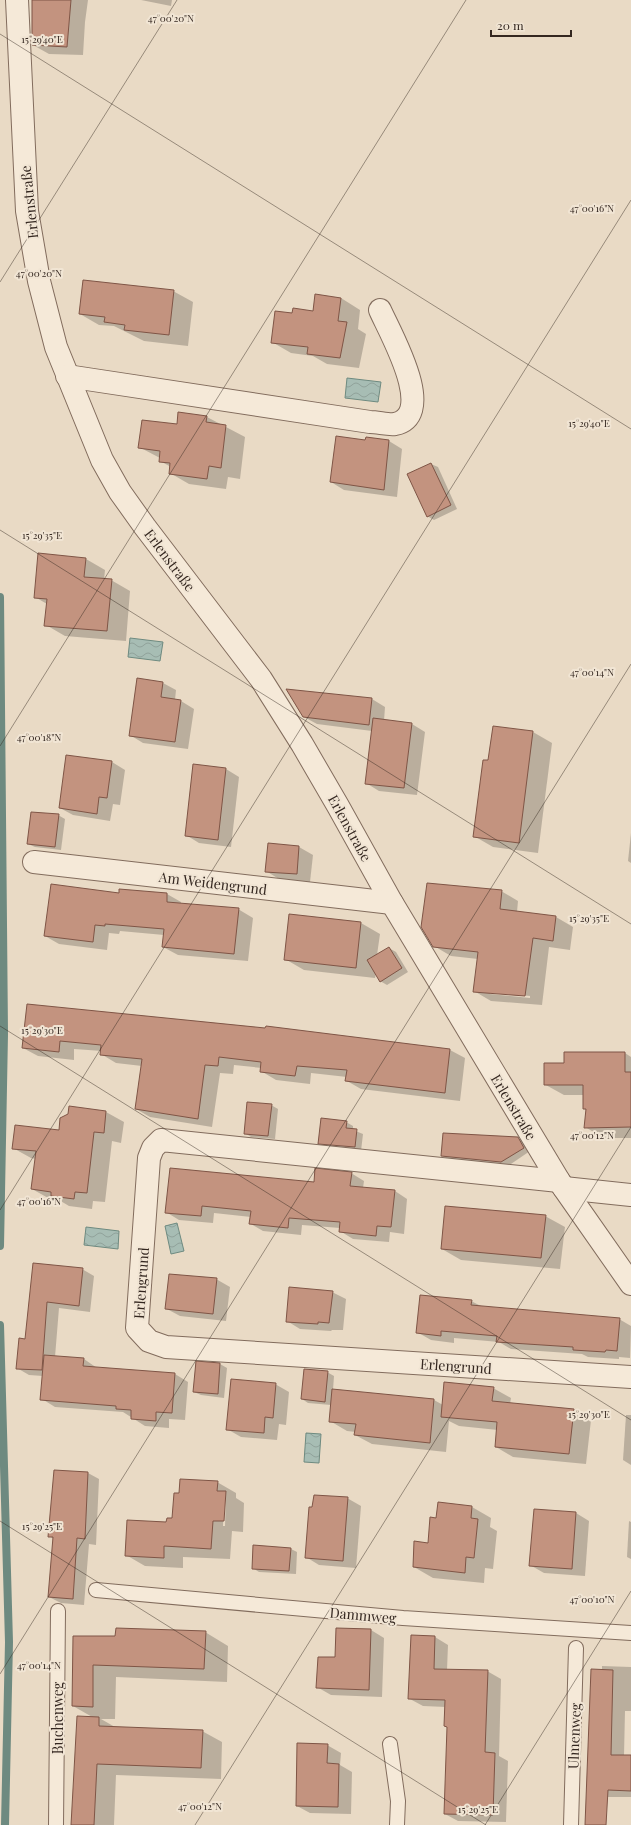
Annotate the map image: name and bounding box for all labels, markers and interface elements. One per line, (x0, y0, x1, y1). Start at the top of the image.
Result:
text: 47°00'20"N (148, 11, 194, 25)
scale bar (491, 12, 571, 38)
text: 20 m (497, 17, 524, 33)
text: 15°29'40"E (21, 32, 63, 46)
street label: Erlenstraße (16, 164, 42, 240)
text: 47°00'16"N (570, 201, 614, 215)
text: 47°00'20"N (16, 266, 62, 280)
text: 15°29'40"E (568, 416, 610, 430)
street label: Erlenstraße (140, 525, 200, 595)
text: 15°29'35"E (22, 528, 62, 542)
text: 47°00'14"N (570, 665, 614, 679)
text: 47°00'18"N (17, 730, 61, 744)
street label: Erlenstraße (324, 791, 376, 865)
street label: Am Weidengrund (157, 867, 268, 899)
text: 15°29'35"E (569, 911, 609, 925)
text: 15°29'30"E (21, 1023, 63, 1037)
street label: Erlenstraße (487, 1071, 541, 1143)
text: 47°00'12"N (570, 1128, 614, 1142)
text: 47°00'16"N (17, 1194, 61, 1208)
street label: Erlengrund (129, 1246, 153, 1320)
street label: Erlengrund (419, 1354, 493, 1378)
text: 15°29'30"E (568, 1407, 610, 1421)
text: 15°29'25"E (22, 1519, 62, 1533)
text: 47°00'10"N (569, 1592, 615, 1606)
street label: Dammweg (329, 1603, 398, 1627)
text: 47°00'14"N (17, 1658, 61, 1672)
street label: Buchenweg (48, 1681, 67, 1754)
street label: Ulmenweg (563, 1702, 585, 1769)
text: 47°00'12"N (178, 1799, 222, 1813)
text: 15°29'25"E (458, 1802, 498, 1816)

